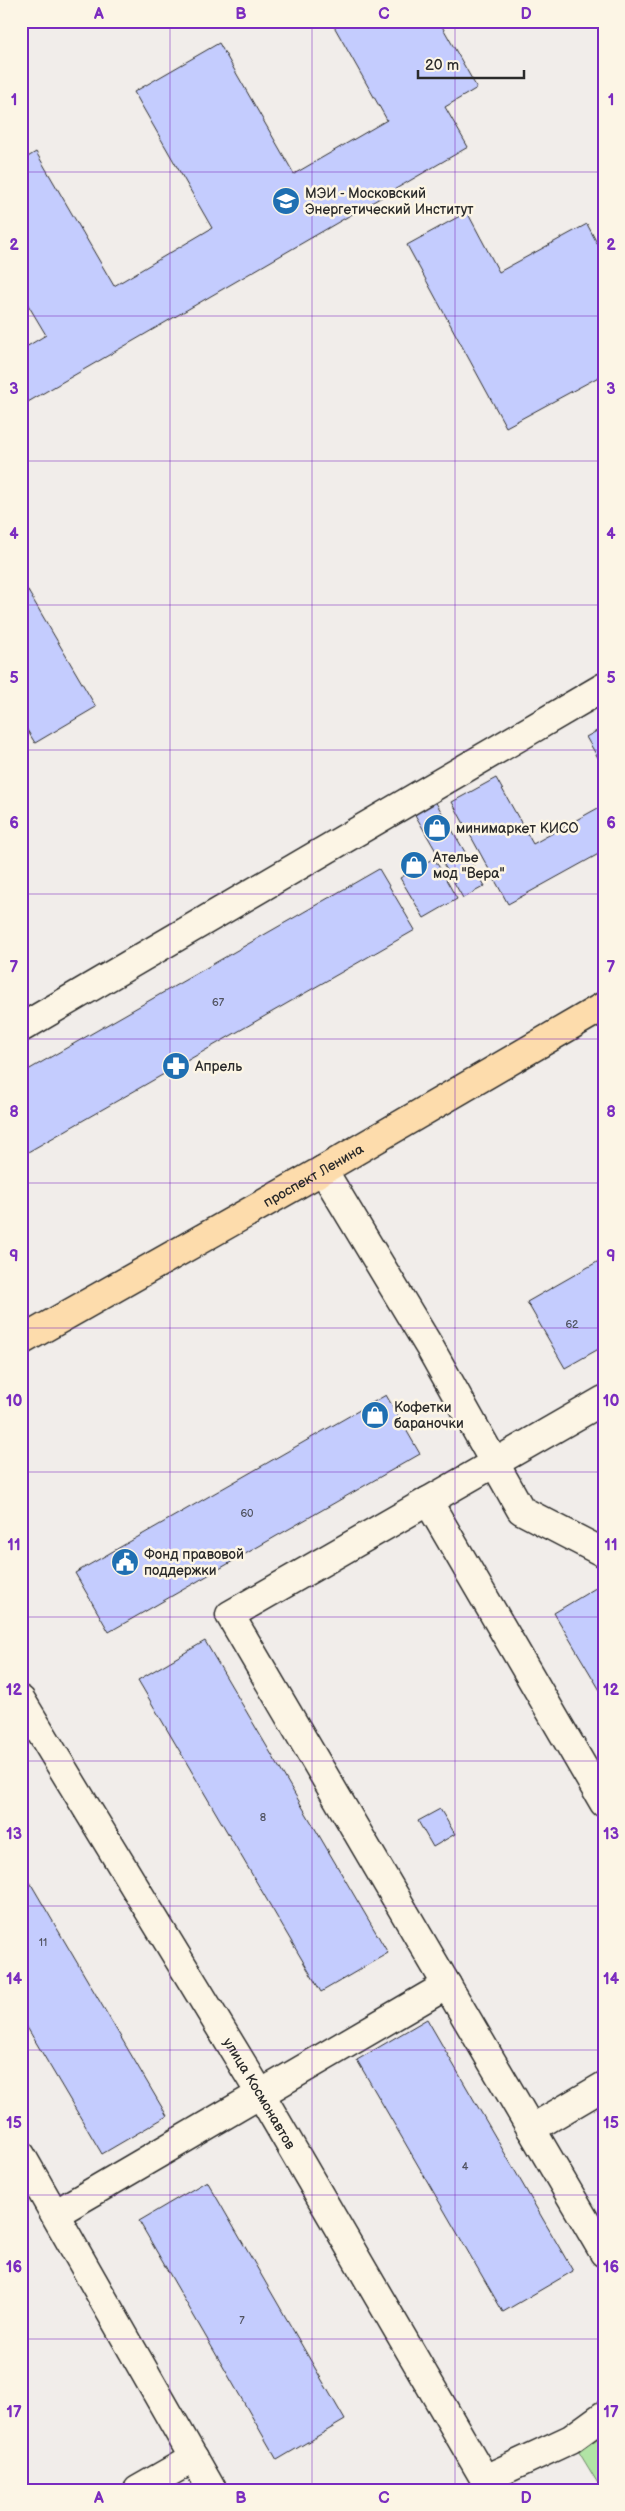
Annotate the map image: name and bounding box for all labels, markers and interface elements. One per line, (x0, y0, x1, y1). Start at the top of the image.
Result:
text: A (93, 5, 104, 24)
text: B (235, 5, 247, 24)
text: C (378, 5, 390, 24)
text: D (520, 5, 532, 24)
scale bar (418, 48, 524, 80)
text: 20 m (425, 56, 459, 75)
text: 1 (11, 91, 17, 110)
text: 1 (608, 91, 614, 110)
place label: МЭИ - Московский Энергетический Институт (305, 185, 474, 218)
school or university icon: МЭИ - Московский Энергетический Институт (271, 186, 301, 216)
text: 2 (9, 236, 19, 255)
text: 2 (606, 236, 616, 255)
text: 3 (9, 380, 19, 399)
text: 3 (606, 380, 616, 399)
text: 4 (9, 525, 19, 544)
text: 4 (606, 525, 616, 544)
text: 5 (9, 669, 19, 688)
text: 5 (606, 669, 616, 688)
shop icon: минимаркет КИСО (422, 813, 452, 843)
text: 6 (9, 814, 19, 833)
text: 6 (606, 814, 616, 833)
place label: минимаркет КИСО (456, 820, 579, 837)
place label: Ателье мод "Вера" (432, 849, 505, 882)
shop icon: Ателье мод "Вера" (399, 850, 429, 880)
text: 7 (10, 958, 19, 977)
text: 7 (607, 958, 616, 977)
house number: 67 (212, 996, 225, 1009)
pharmacy icon: Апрель (161, 1051, 191, 1081)
place label: Апрель (194, 1058, 242, 1075)
text: 8 (9, 1103, 19, 1122)
text: 8 (606, 1103, 616, 1122)
street label: проспект Ленина (260, 1139, 367, 1211)
text: 9 (9, 1247, 19, 1266)
text: 9 (606, 1247, 616, 1266)
house number: 62 (565, 1318, 579, 1331)
text: 10 (6, 1392, 22, 1411)
text: 10 (603, 1392, 619, 1411)
place label: Кофетки бараночки (394, 1399, 464, 1432)
shop icon: Кофетки бараночки (360, 1400, 390, 1430)
house number: 60 (240, 1507, 254, 1520)
text: 11 (7, 1536, 21, 1555)
text: 11 (604, 1536, 618, 1555)
place label: Фонд правовой поддержки (144, 1546, 244, 1579)
public building icon: Фонд правовой поддержки (110, 1547, 140, 1577)
text: 12 (6, 1681, 23, 1700)
text: 12 (603, 1681, 620, 1700)
house number: 8 (260, 1811, 266, 1824)
text: 13 (6, 1825, 22, 1844)
text: 13 (603, 1825, 619, 1844)
house number: 11 (39, 1936, 47, 1949)
text: 14 (6, 1970, 23, 1989)
text: 14 (603, 1970, 620, 1989)
street label: улица Космонавтов (220, 2034, 300, 2153)
text: 15 (6, 2114, 22, 2133)
text: 15 (603, 2114, 619, 2133)
house number: 4 (462, 2160, 469, 2173)
text: 16 (6, 2258, 23, 2277)
text: 16 (603, 2258, 620, 2277)
house number: 7 (239, 2314, 245, 2327)
text: 17 (6, 2403, 22, 2422)
text: 17 (603, 2403, 619, 2422)
text: A (93, 2489, 104, 2508)
text: B (235, 2489, 247, 2508)
text: C (378, 2489, 390, 2508)
text: D (520, 2489, 532, 2508)

